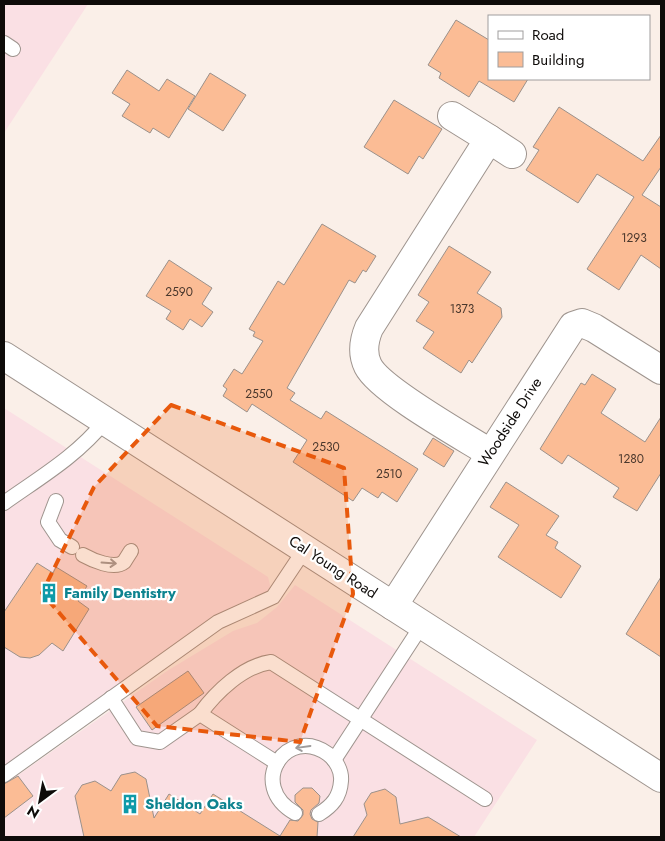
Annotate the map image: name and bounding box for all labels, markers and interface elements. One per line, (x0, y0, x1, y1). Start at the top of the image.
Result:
legend (488, 15, 650, 80)
text: Road (532, 24, 564, 46)
text: Building (532, 49, 584, 71)
house number: 1293 (621, 229, 647, 247)
house number: 2590 (165, 283, 193, 301)
house number: 1373 (450, 300, 475, 318)
street label: Woodside Drive (473, 373, 547, 471)
house number: 2550 (245, 385, 273, 403)
house number: 2530 (312, 438, 340, 456)
house number: 1280 (618, 450, 644, 468)
house number: 2510 (376, 465, 402, 483)
street label: Cal Young Road (284, 530, 382, 604)
one-way arrow (101, 559, 117, 568)
building icon: Family Dentistry (38, 582, 60, 604)
place label: Family Dentistry (64, 582, 176, 604)
one-way arrow (295, 743, 311, 753)
north arrow (15, 776, 65, 826)
building icon: Sheldon Oaks (119, 793, 141, 815)
place label: Sheldon Oaks (145, 793, 243, 815)
text: N (23, 801, 43, 823)

